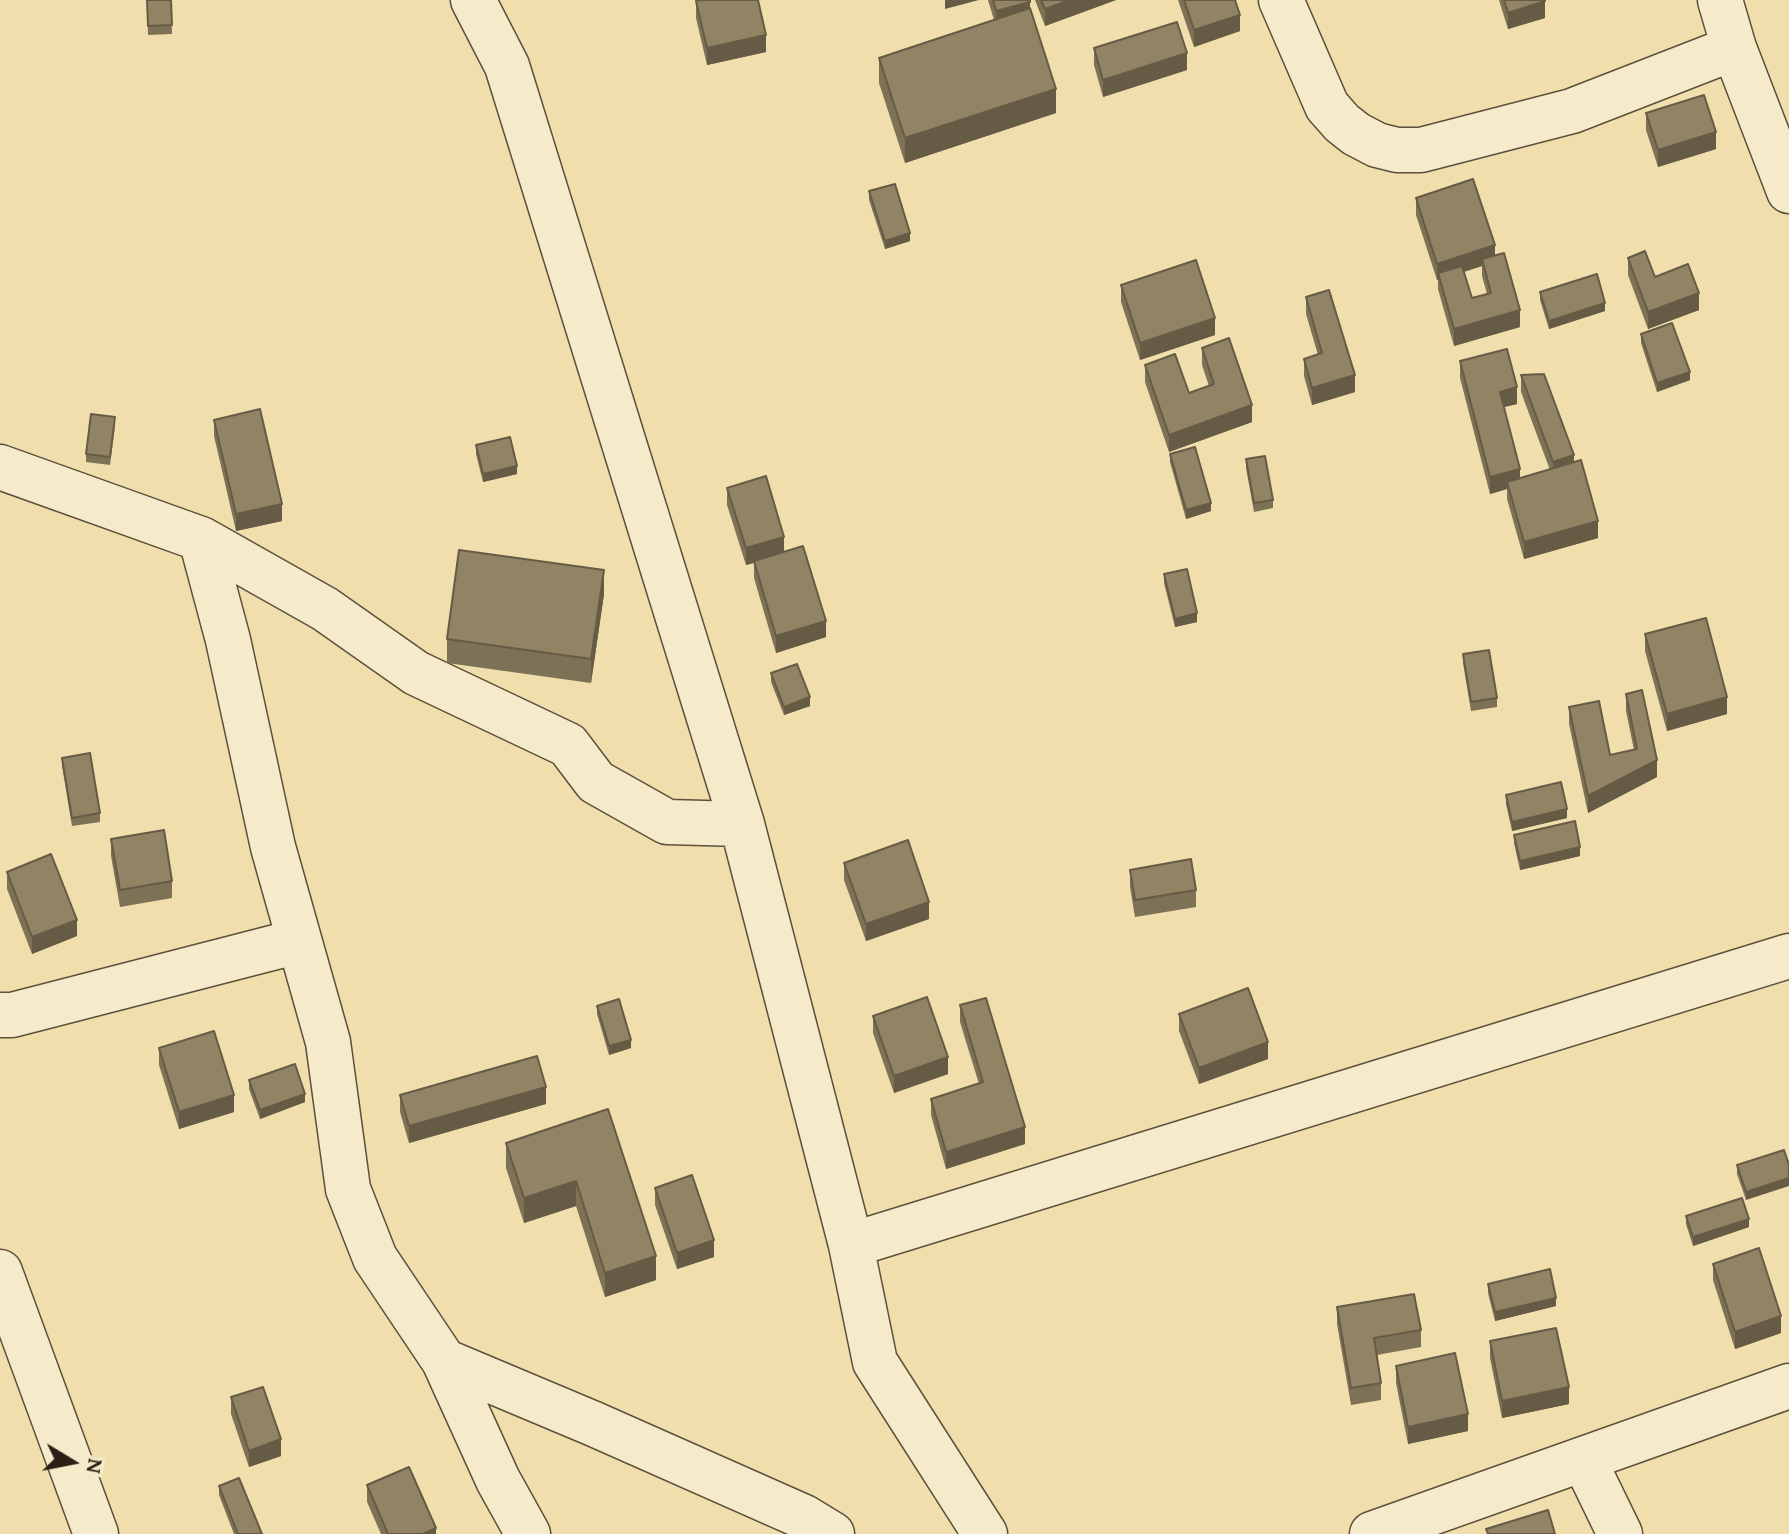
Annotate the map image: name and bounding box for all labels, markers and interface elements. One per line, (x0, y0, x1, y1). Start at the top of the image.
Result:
north arrow (32, 1422, 112, 1502)
text: N (79, 1456, 113, 1476)

